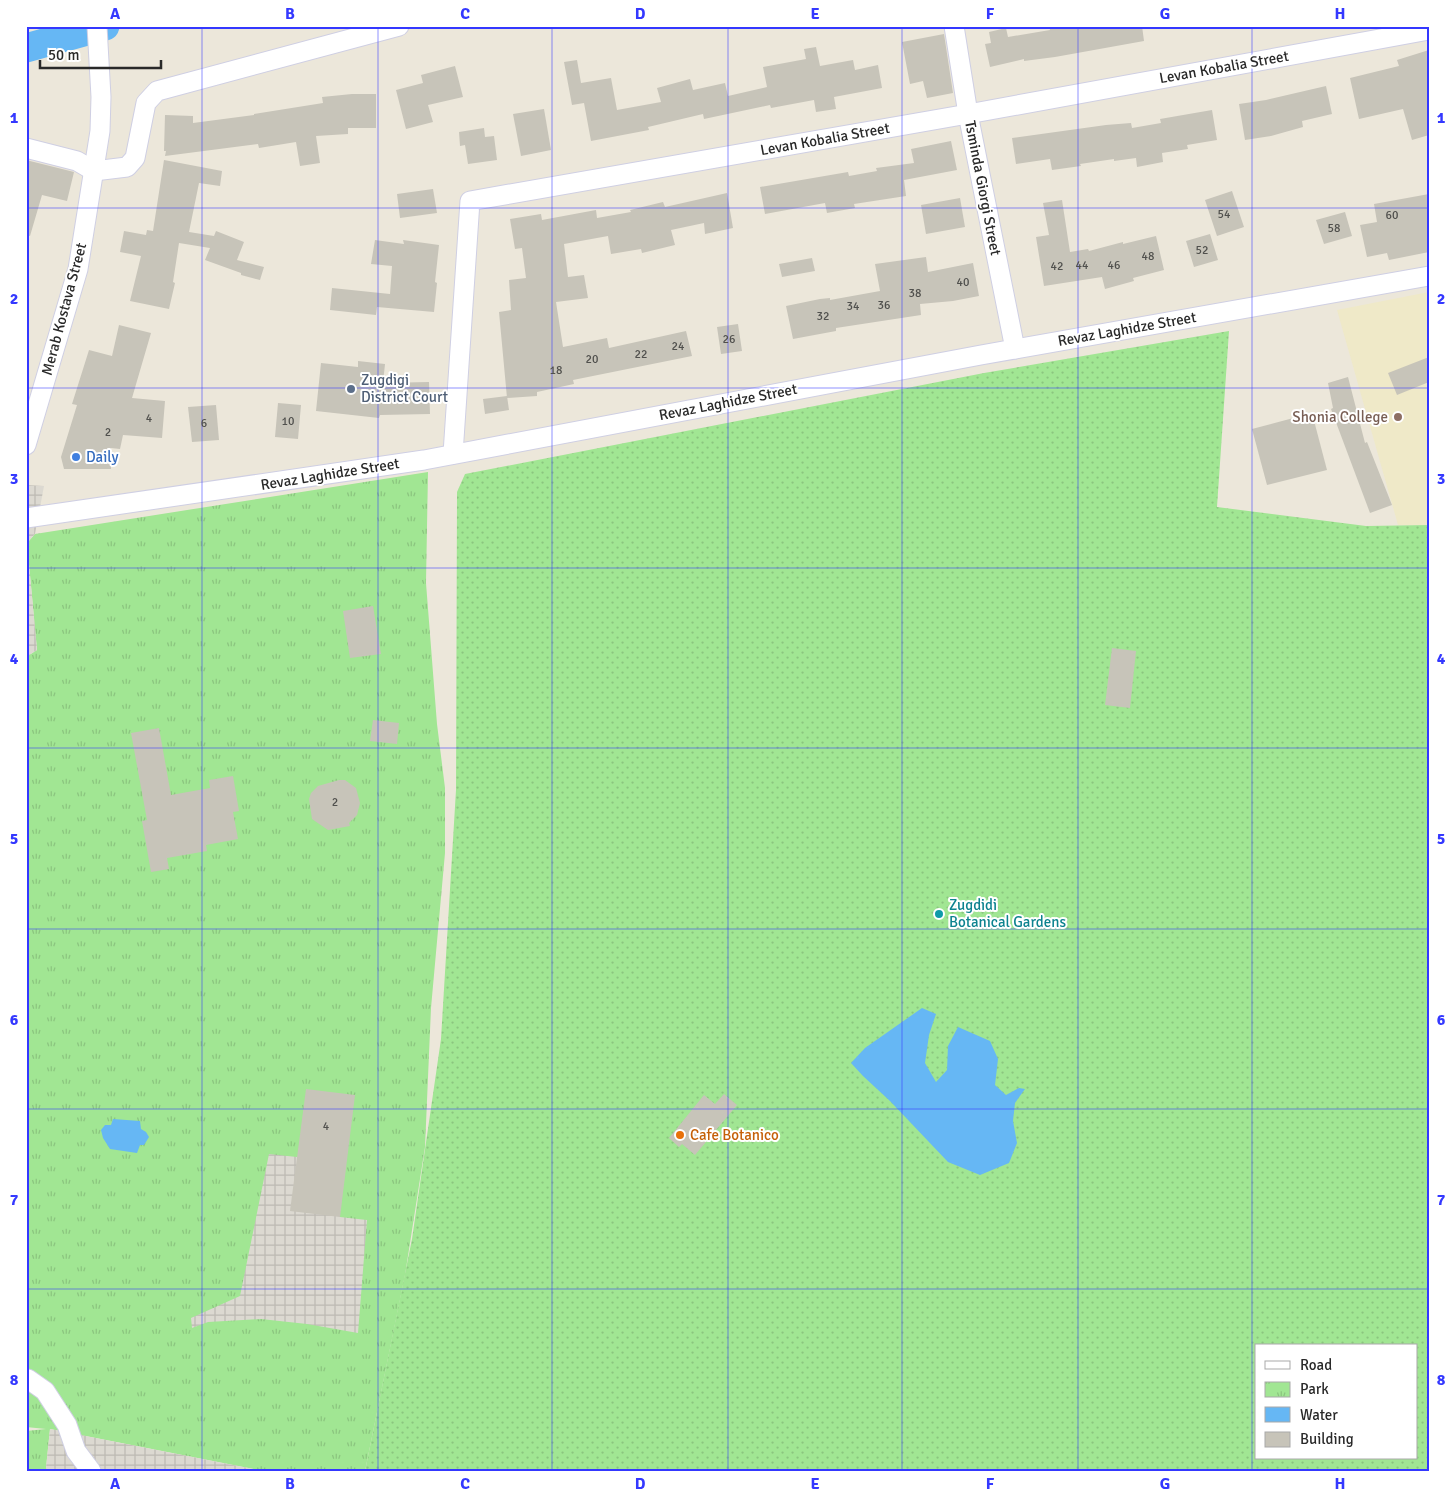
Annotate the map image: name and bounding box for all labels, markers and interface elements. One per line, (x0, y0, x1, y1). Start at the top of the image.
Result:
text: A (110, 4, 121, 24)
text: B (285, 4, 295, 24)
text: C (460, 4, 470, 24)
text: D (635, 4, 646, 24)
text: E (810, 4, 820, 24)
text: F (986, 4, 995, 24)
text: G (1160, 4, 1170, 24)
text: H (1335, 4, 1345, 24)
scale bar (40, 38, 161, 70)
text: 50 m (48, 46, 79, 64)
street label: Levan Kobalia Street (1158, 47, 1290, 87)
text: 1 (10, 108, 19, 128)
text: 1 (1437, 108, 1446, 128)
street label: Levan Kobalia Street (759, 119, 891, 159)
street label: Tsminda Giorgi Street (961, 119, 1005, 257)
house number: 54 (1218, 207, 1231, 222)
house number: 60 (1386, 208, 1398, 223)
house number: 58 (1328, 221, 1340, 236)
street label: Merab Kostava Street (38, 241, 90, 377)
house number: 52 (1196, 243, 1208, 258)
house number: 48 (1142, 249, 1154, 264)
house number: 44 (1076, 258, 1089, 273)
house number: 46 (1108, 258, 1120, 273)
house number: 42 (1051, 259, 1063, 274)
house number: 40 (957, 275, 969, 290)
house number: 38 (909, 286, 921, 301)
text: 2 (10, 289, 18, 309)
text: 2 (1437, 289, 1445, 309)
house number: 36 (878, 298, 890, 313)
house number: 34 (847, 299, 860, 314)
street label: Revaz Laghidze Street (1056, 308, 1198, 350)
house number: 32 (817, 309, 829, 324)
house number: 26 (723, 332, 735, 347)
house number: 24 (672, 339, 685, 354)
house number: 22 (635, 347, 647, 362)
house number: 20 (586, 352, 598, 367)
house number: 18 (550, 363, 562, 378)
place label: Zugdigi District Court (361, 371, 448, 406)
street label: Revaz Laghidze Street (657, 380, 799, 424)
marker: Zugdigi District Court (345, 383, 357, 395)
place label: Shonia College (1292, 408, 1388, 426)
house number: 4 (146, 411, 153, 426)
marker: Shonia College (1392, 411, 1404, 423)
house number: 10 (282, 414, 294, 429)
house number: 6 (201, 416, 207, 431)
house number: 2 (105, 425, 111, 440)
place label: Daily (86, 448, 119, 466)
marker: Daily (70, 451, 82, 463)
street label: Revaz Laghidze Street (259, 454, 401, 494)
text: 3 (10, 469, 18, 489)
text: 3 (1437, 469, 1445, 489)
text: 4 (10, 649, 19, 669)
text: 4 (1437, 649, 1446, 669)
house number: 2 (332, 795, 338, 810)
text: 5 (10, 829, 18, 849)
text: 5 (1437, 829, 1445, 849)
place label: Zugdidi Botanical Gardens (949, 896, 1066, 931)
marker: Zugdidi Botanical Gardens (933, 908, 945, 920)
text: 6 (10, 1010, 19, 1030)
text: 6 (1437, 1010, 1446, 1030)
house number: 4 (323, 1119, 330, 1134)
place label: Cafe Botanico (690, 1126, 779, 1144)
marker: Cafe Botanico (674, 1129, 686, 1141)
text: 7 (10, 1190, 19, 1210)
text: 7 (1437, 1190, 1446, 1210)
legend (1255, 1344, 1418, 1460)
text: Road (1300, 1356, 1332, 1374)
text: 8 (10, 1370, 19, 1390)
text: 8 (1437, 1370, 1446, 1390)
text: Park (1300, 1380, 1329, 1398)
text: Water (1300, 1406, 1338, 1424)
text: Building (1300, 1430, 1354, 1448)
text: A (110, 1474, 121, 1494)
text: B (285, 1474, 295, 1494)
text: C (460, 1474, 470, 1494)
text: D (635, 1474, 646, 1494)
text: E (810, 1474, 820, 1494)
text: F (986, 1474, 995, 1494)
text: G (1160, 1474, 1170, 1494)
text: H (1335, 1474, 1345, 1494)

